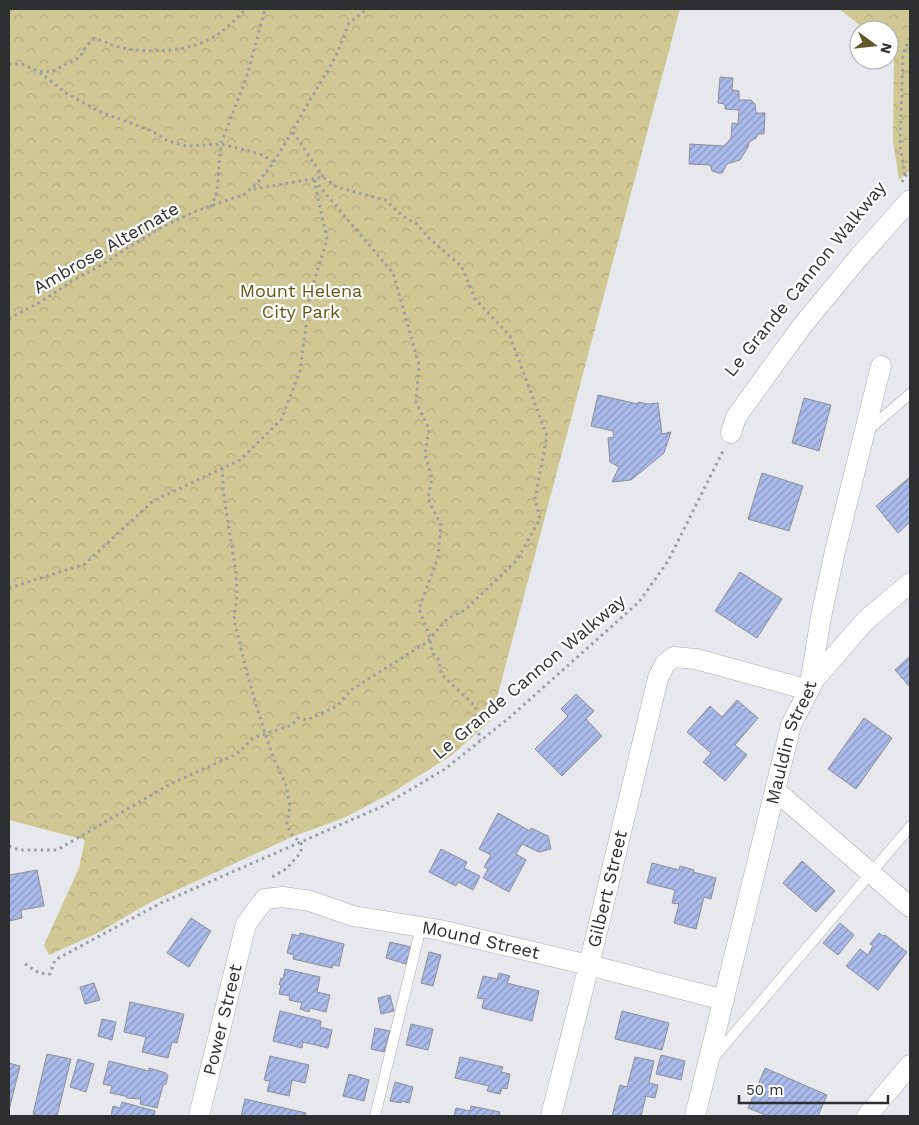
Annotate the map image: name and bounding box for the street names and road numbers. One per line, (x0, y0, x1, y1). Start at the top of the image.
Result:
street label: Le Grande Cannon Walkway (719, 176, 890, 381)
street label: Ambrose Alternate (29, 197, 182, 298)
street label: Le Grande Cannon Walkway (428, 589, 630, 763)
street label: Mauldin Street (761, 679, 820, 806)
street label: Gilbert Street (583, 828, 631, 949)
street label: Mound Street (421, 916, 542, 963)
street label: Power Street (198, 962, 246, 1077)

